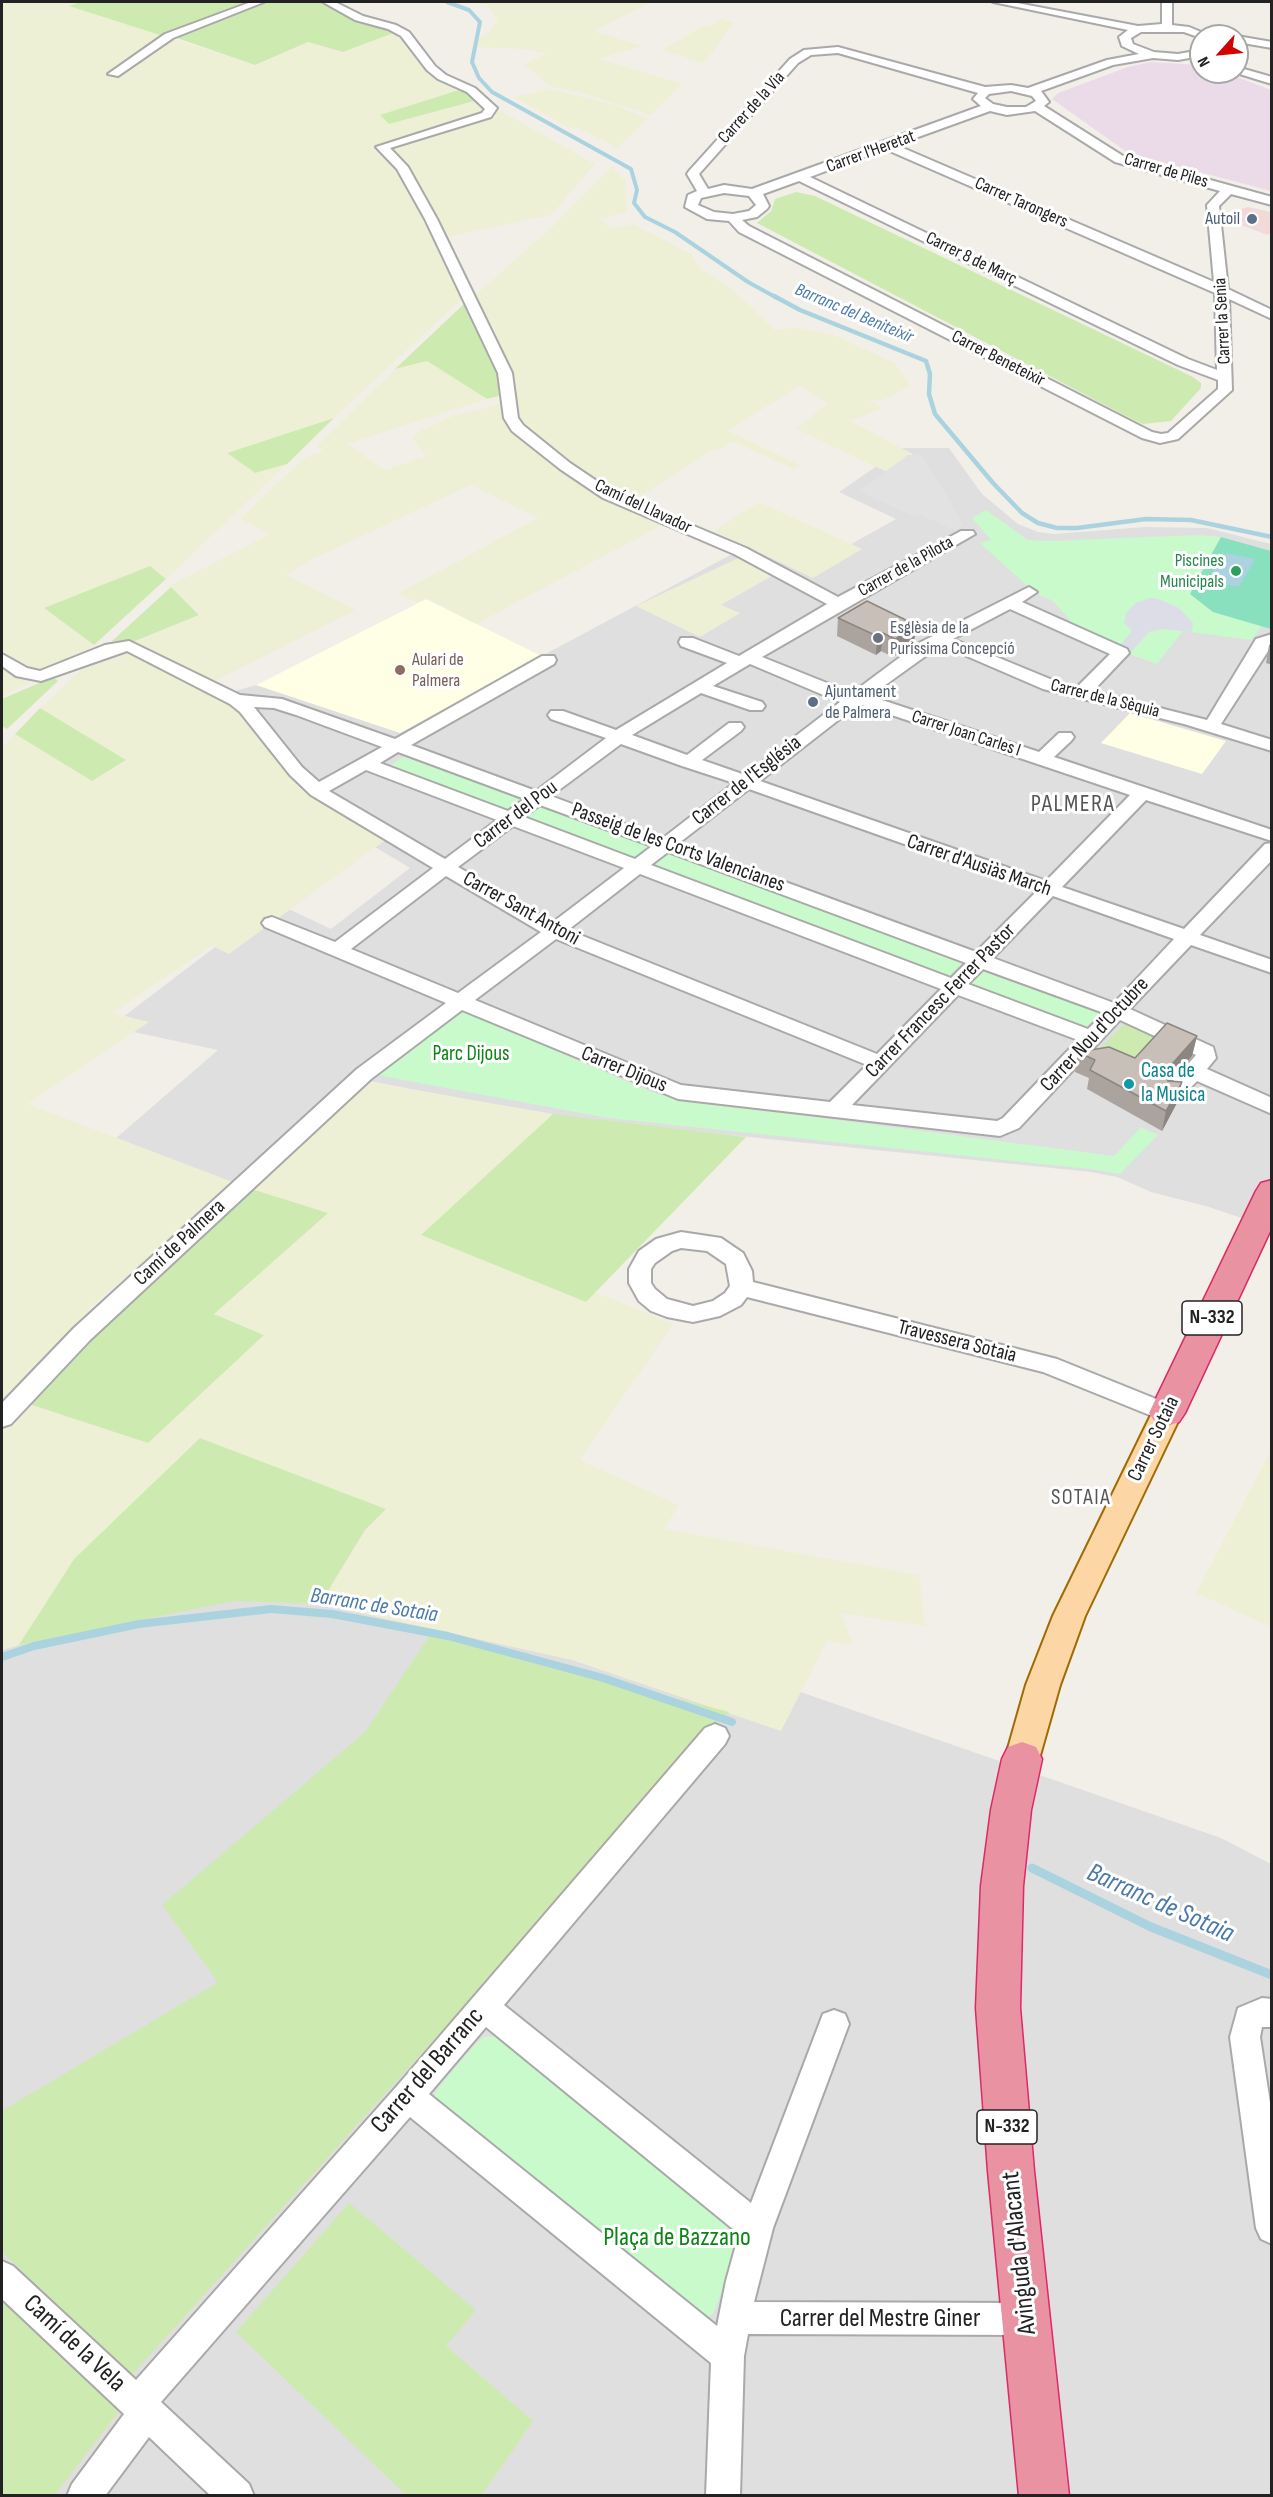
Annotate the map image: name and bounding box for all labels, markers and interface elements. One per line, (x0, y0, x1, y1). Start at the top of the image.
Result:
north arrow (1189, 24, 1249, 84)
text: N (1194, 53, 1215, 70)
street label: Carrer de la Via (714, 67, 790, 149)
street label: Carrer l'Heretat (824, 126, 918, 178)
street label: Carrer de Piles (1122, 149, 1210, 193)
street label: Carrer Tarongers (971, 173, 1071, 233)
place label: Autoil (1205, 208, 1240, 230)
marker: Autoil (1245, 212, 1259, 226)
street label: Carrer 8 de Març (922, 228, 1020, 290)
street label: Carrer la Senia (1210, 277, 1236, 365)
water label: Barranc del Beniteixir (792, 279, 916, 349)
street label: Carrer Beneteixir (948, 326, 1048, 392)
street label: Camí del Llavador (591, 475, 695, 539)
street label: Carrer de la Pilota (855, 532, 957, 602)
place label: Piscines Municipals (1160, 550, 1224, 592)
marker: Piscines Municipals (1229, 564, 1243, 578)
place label: Esglèsia de la Puríssima Concepció (890, 617, 1015, 660)
marker: Esglèsia de la Puríssima Concepció (871, 631, 885, 645)
place label: Aulari de Palmera (412, 649, 464, 692)
marker: Aulari de Palmera (393, 663, 407, 677)
street label: Carrer de la Sèquia (1048, 675, 1162, 723)
place label: Ajuntament de Palmera (825, 681, 896, 724)
marker: Ajuntament de Palmera (806, 695, 820, 709)
street label: Carrer Joan Carles I (909, 706, 1023, 762)
street label: Carrer de l'Església (687, 731, 807, 831)
street label: Carrer del Pou (469, 775, 563, 855)
district label: PALMERA (1031, 791, 1115, 819)
street label: Passeig de les Corts Valencianes (568, 798, 788, 898)
street label: Carrer d'Ausiàs March (903, 829, 1055, 903)
street label: Carrer Sant Antoni (458, 867, 584, 951)
street label: Carrer Francesc Ferrer Pastor (861, 919, 1021, 1083)
street label: Carrer Nou d'Octubre (1035, 972, 1155, 1098)
street label: Carrer Dijous (577, 1041, 671, 1099)
park label: Parc Dijous (432, 1042, 510, 1068)
place label: Casa de la Musica (1141, 1059, 1205, 1109)
marker: Casa de la Musica (1122, 1077, 1136, 1091)
street label: Camí de Palmera (129, 1194, 231, 1292)
road number: N-332 (1182, 1301, 1242, 1335)
street label: Travessera Sotaia (895, 1315, 1019, 1369)
street label: Carrer Sotaia (1123, 1392, 1185, 1486)
district label: SOTAIA (1051, 1485, 1111, 1511)
water label: Barranc de Sotaia (309, 1583, 439, 1629)
water label: Barranc de Sotaia (1082, 1857, 1238, 1951)
street label: Carrer del Barranc (365, 2002, 491, 2140)
road number: N-332 (977, 2110, 1037, 2144)
street label: Avinguda d'Alacant (996, 2170, 1044, 2336)
park label: Plaça de Bazzano (603, 2222, 751, 2254)
street label: Camí de la Vela (16, 2289, 132, 2399)
street label: Carrer del Mestre Giner (780, 2303, 980, 2335)

